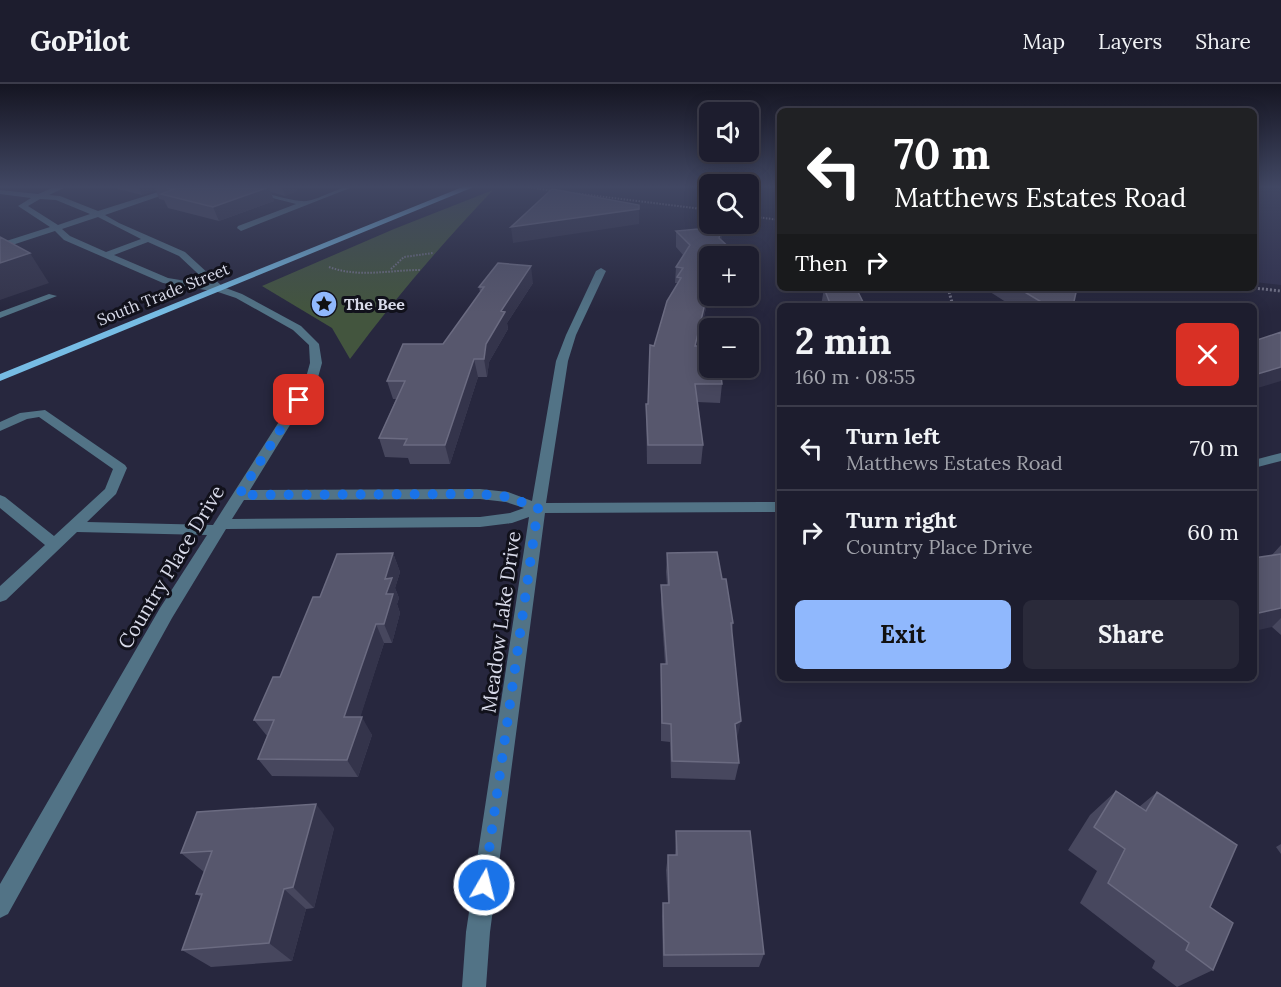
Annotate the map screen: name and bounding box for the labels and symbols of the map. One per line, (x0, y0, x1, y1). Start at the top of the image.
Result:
street label: South Trade Street (94, 258, 233, 330)
place icon: The Bee (309, 289, 339, 319)
place label: The Bee (344, 294, 405, 314)
pin (273, 374, 324, 425)
street label: Country Place Drive (112, 480, 229, 653)
street label: Meadow Lake Drive (475, 529, 526, 714)
position arrow (452, 853, 516, 917)

